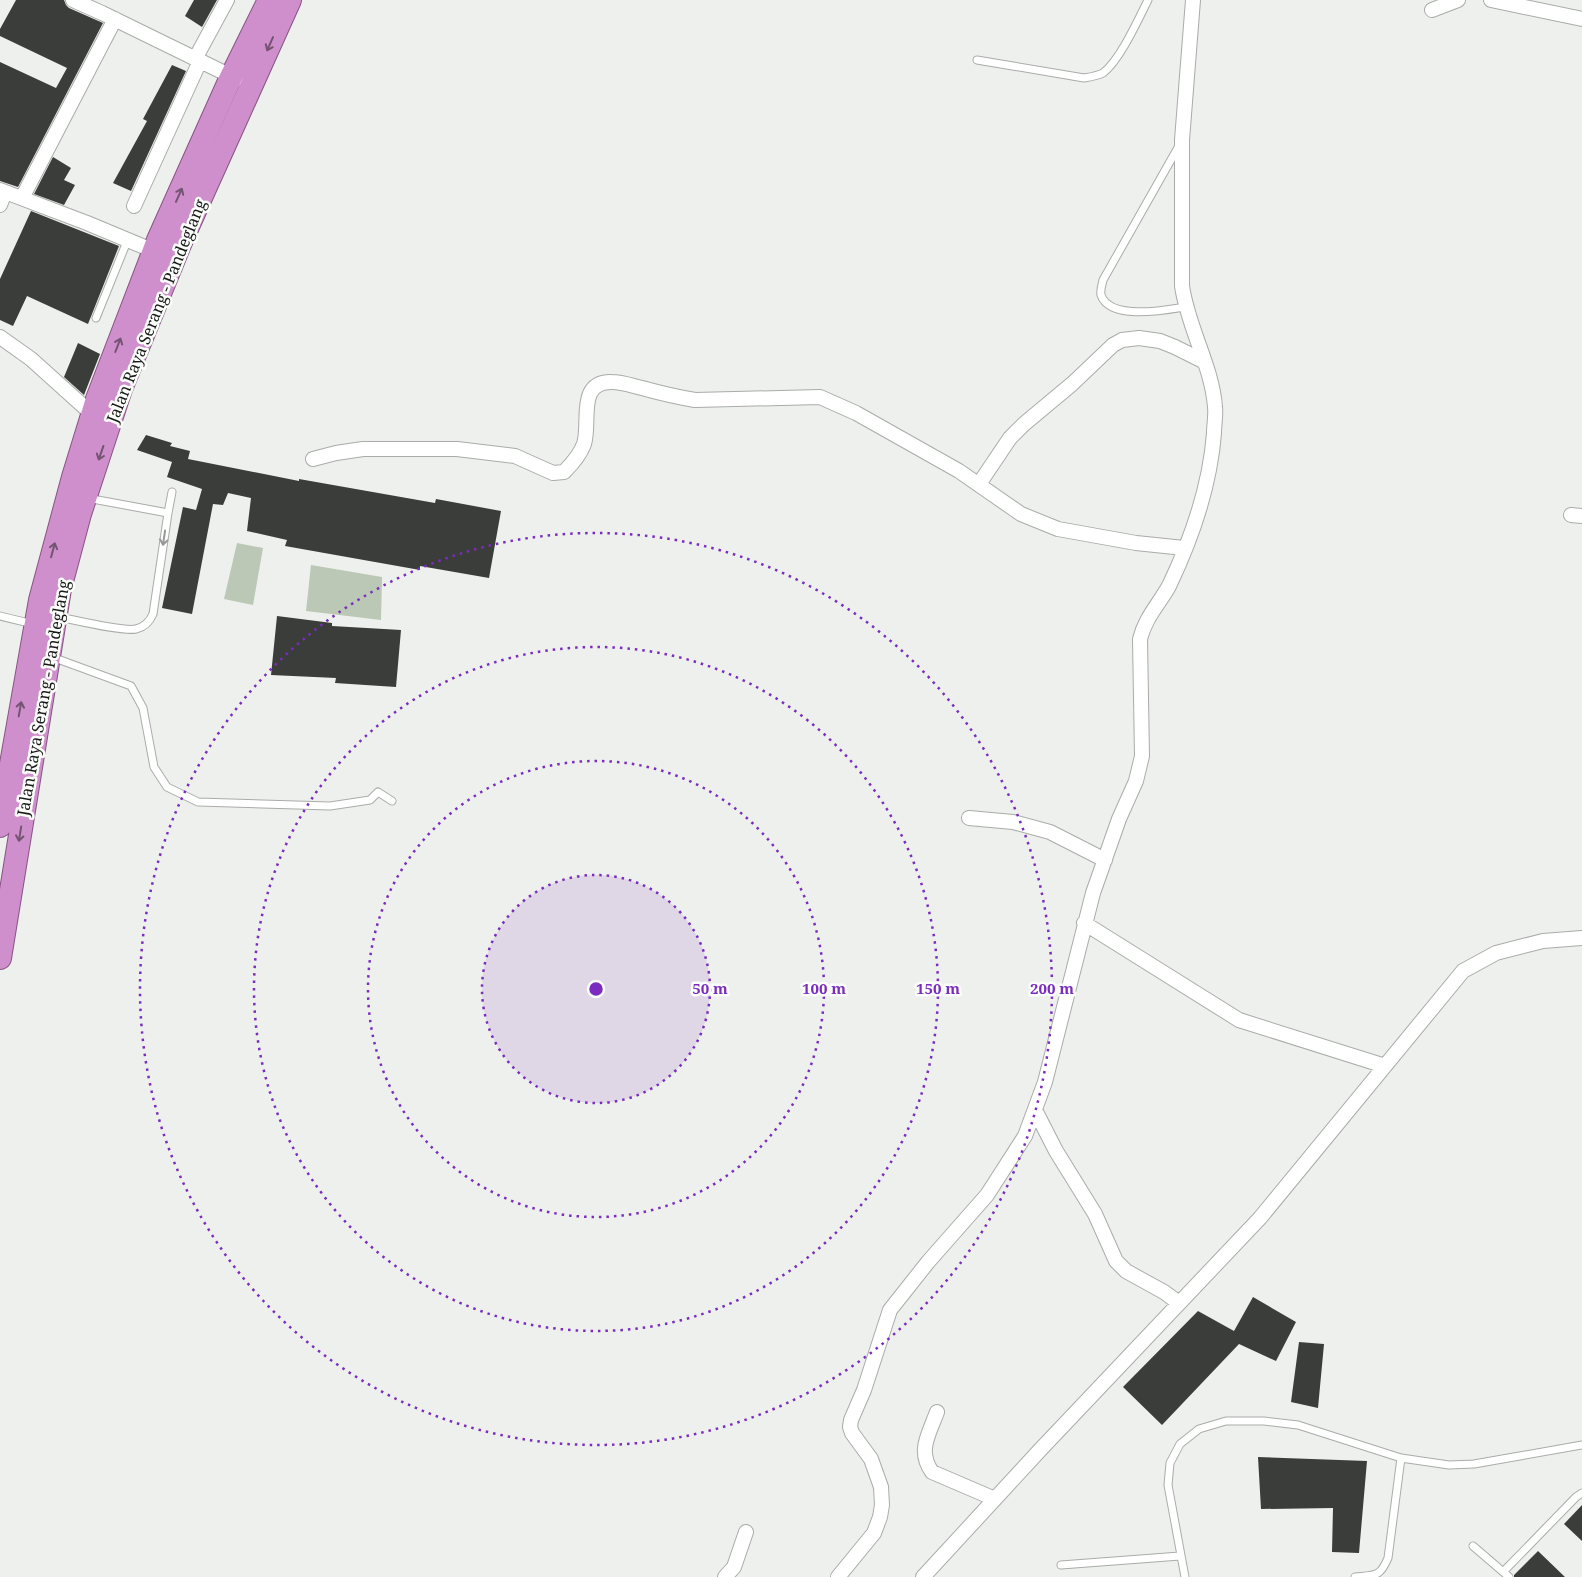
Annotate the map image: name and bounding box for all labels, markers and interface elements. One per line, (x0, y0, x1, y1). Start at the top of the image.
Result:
one-way arrow (264, 36, 274, 51)
one-way arrow (175, 188, 185, 203)
street label: Jalan Raya Serang - Pandeglang (101, 196, 211, 427)
one-way arrow (114, 338, 123, 353)
one-way arrow (96, 444, 105, 460)
one-way arrow (159, 530, 169, 546)
one-way arrow (49, 542, 58, 558)
street label: Jalan Raya Serang - Pandeglang (11, 578, 75, 819)
one-way arrow (16, 701, 26, 717)
one-way arrow (15, 825, 25, 841)
text: 50 m (692, 978, 728, 998)
text: 100 m (802, 978, 846, 998)
text: 150 m (916, 978, 960, 998)
text: 200 m (1030, 978, 1074, 998)
centre of rings (587, 980, 605, 998)

